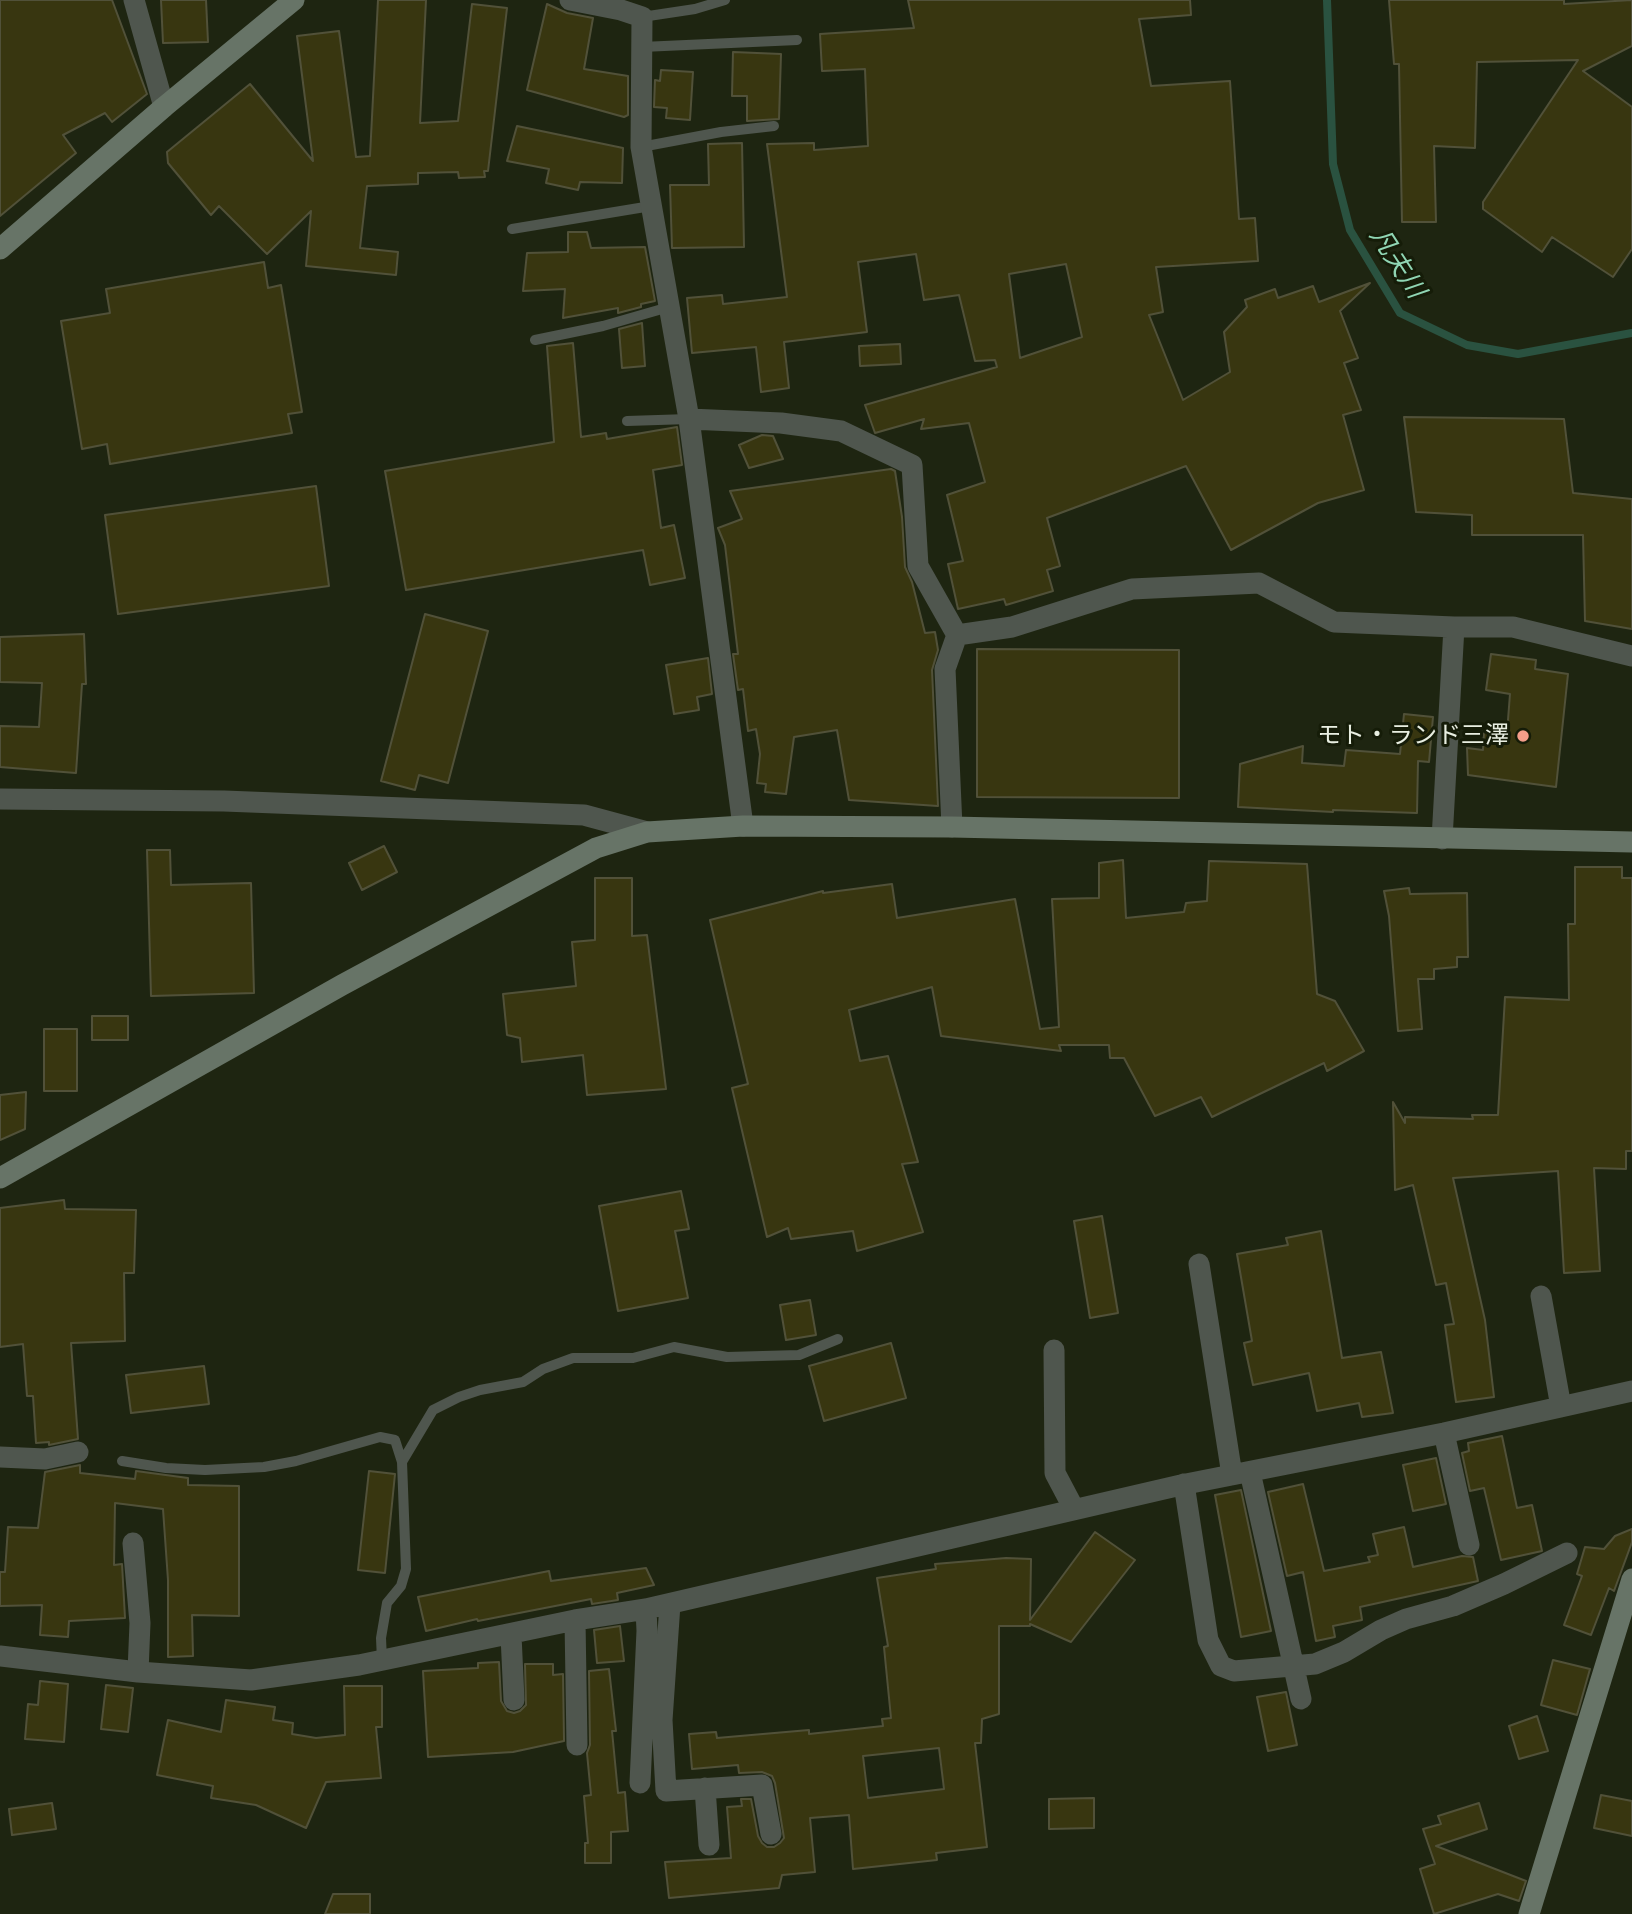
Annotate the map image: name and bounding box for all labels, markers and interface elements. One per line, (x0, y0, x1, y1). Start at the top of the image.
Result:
water label: 凡夫川 (1363, 222, 1431, 304)
place label: モト・ランド三澤 (1317, 722, 1509, 750)
marker: モト・ランド三澤 (1515, 728, 1531, 744)

